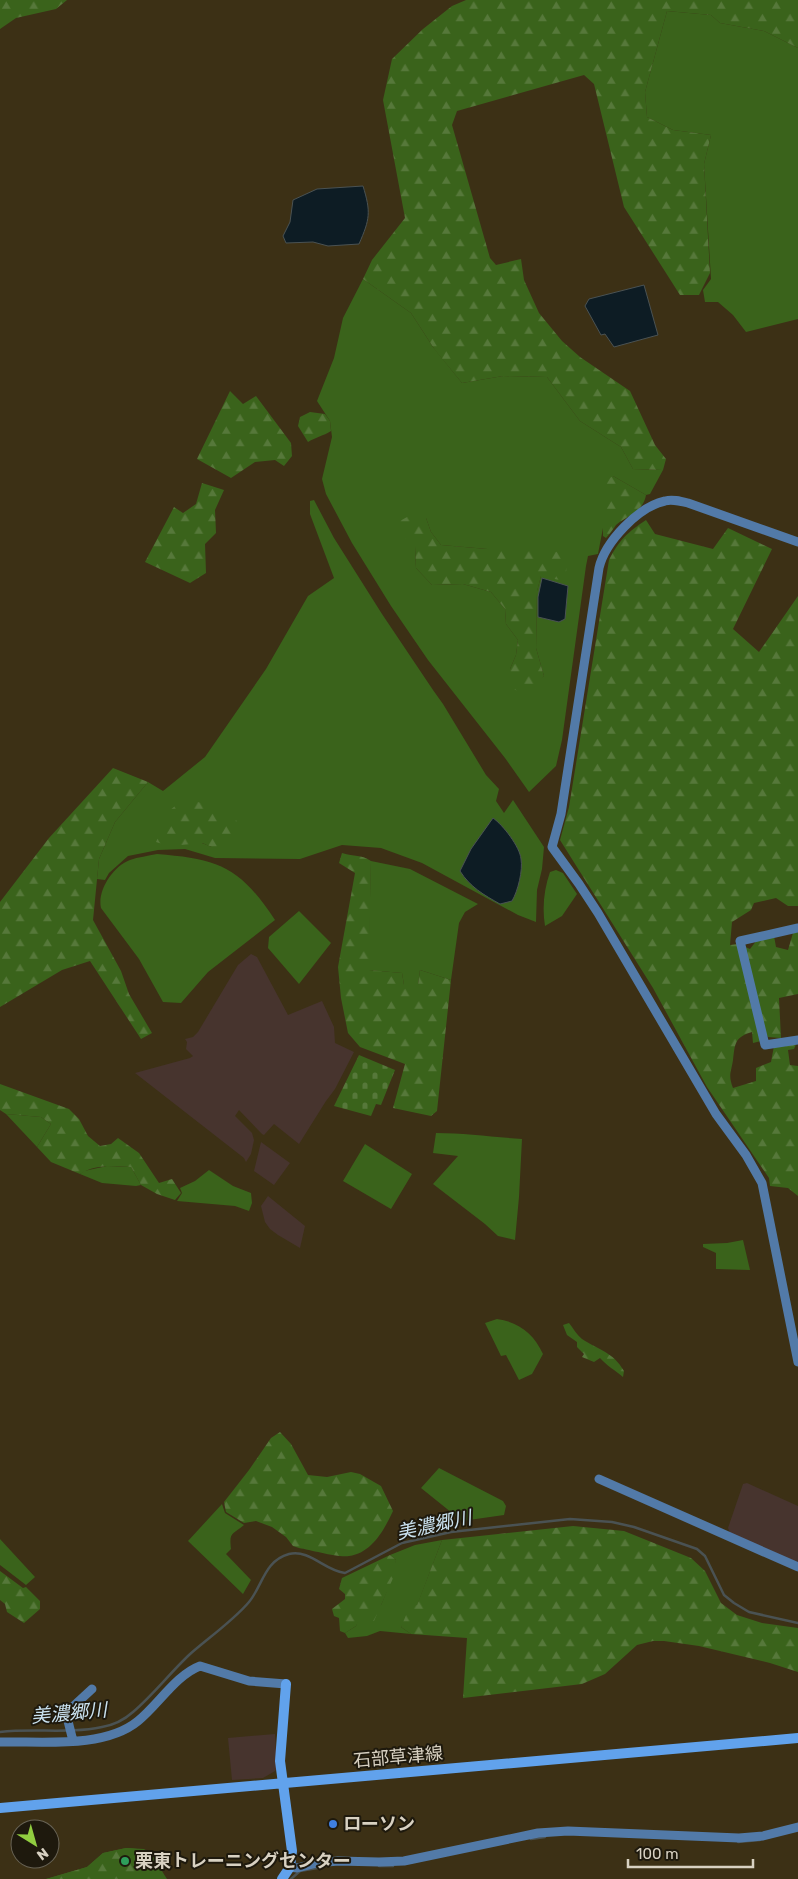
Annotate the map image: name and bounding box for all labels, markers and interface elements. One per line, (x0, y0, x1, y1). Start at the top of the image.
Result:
water label: 美濃郷川 (394, 1505, 476, 1544)
water label: 美濃郷川 (30, 1698, 110, 1728)
street label: 石部草津線 (352, 1742, 444, 1772)
place label: ローソン (343, 1813, 415, 1835)
marker: ローソン (327, 1818, 339, 1830)
north arrow (10, 1819, 60, 1869)
scale bar (628, 1836, 753, 1868)
text: N (33, 1844, 52, 1864)
text: 100 m (636, 1845, 678, 1863)
place label: 栗東トレーニングセンター (135, 1850, 351, 1872)
marker: 栗東トレーニングセンター (119, 1855, 131, 1867)

